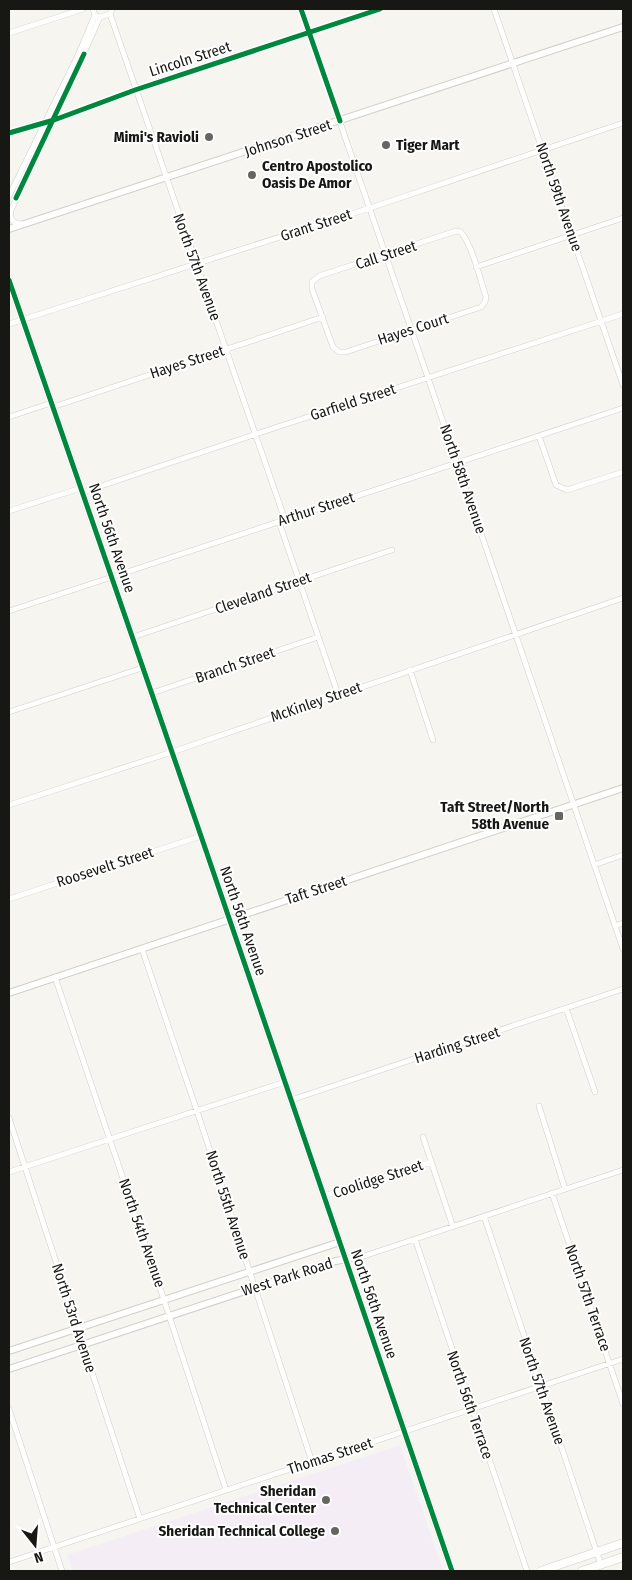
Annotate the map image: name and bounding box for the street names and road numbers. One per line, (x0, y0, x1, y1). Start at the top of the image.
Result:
street label: Lincoln Street (147, 37, 233, 81)
street label: Johnson Street (242, 115, 334, 161)
street label: North 59th Avenue (532, 140, 586, 254)
street label: Grant Street (278, 205, 354, 245)
street label: North 57th Avenue (169, 211, 225, 323)
street label: Call Street (353, 237, 419, 273)
street label: Hayes Court (375, 309, 451, 349)
street label: Hayes Street (148, 342, 227, 382)
street label: Garfield Street (308, 380, 398, 424)
street label: North 58th Avenue (436, 422, 490, 536)
street label: North 56th Avenue (85, 481, 139, 595)
street label: Arthur Street (275, 488, 357, 530)
street label: Cleveland Street (213, 568, 313, 618)
street label: Branch Street (193, 643, 277, 687)
street label: McKinley Street (268, 678, 364, 726)
street label: Roosevelt Street (54, 843, 156, 891)
street label: North 56th Avenue (216, 864, 270, 978)
street label: Taft Street (283, 872, 349, 908)
street label: Harding Street (412, 1023, 502, 1067)
street label: North 55th Avenue (202, 1148, 254, 1262)
street label: Coolidge Street (331, 1156, 425, 1202)
street label: North 54th Avenue (115, 1176, 169, 1290)
street label: North 57th Terrace (561, 1242, 615, 1354)
street label: North 56th Avenue (347, 1247, 401, 1361)
street label: West Park Road (239, 1254, 335, 1300)
street label: North 53rd Avenue (48, 1261, 100, 1375)
street label: North 57th Avenue (515, 1335, 569, 1447)
street label: North 56th Terrace (443, 1348, 497, 1462)
street label: Thomas Street (285, 1434, 375, 1478)

